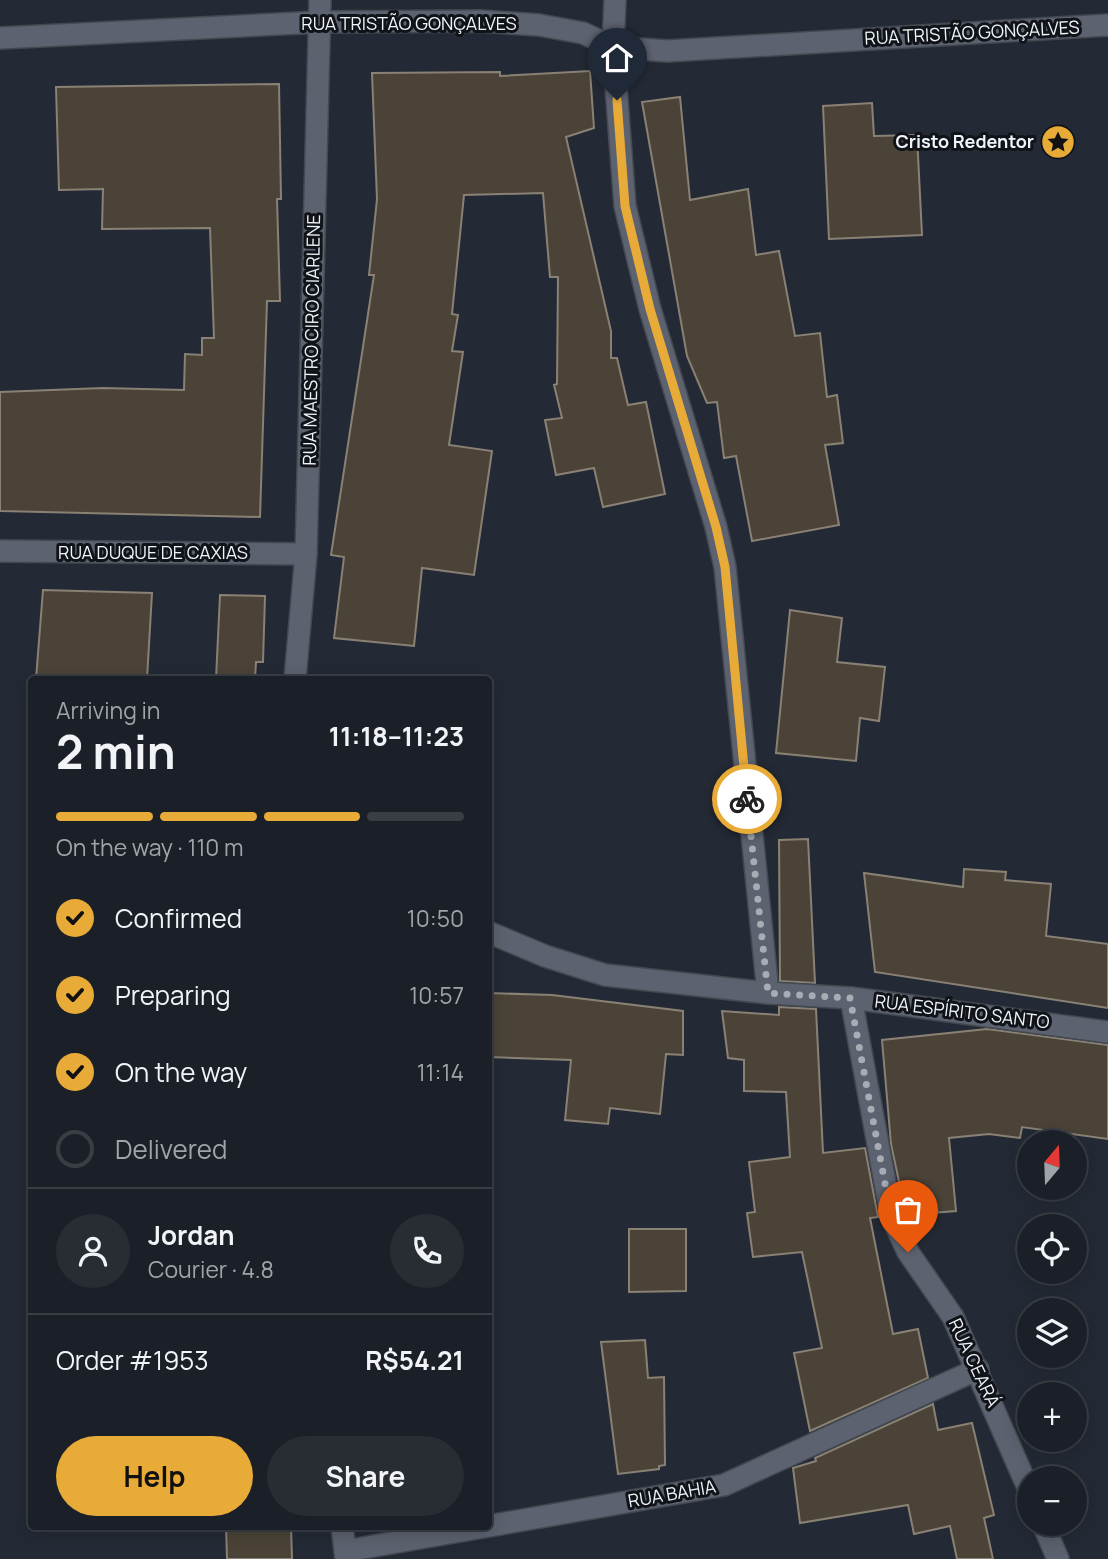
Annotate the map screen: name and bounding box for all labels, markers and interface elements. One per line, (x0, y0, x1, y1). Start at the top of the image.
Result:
street label: RUA TRISTÃO GONÇALVES (301, 11, 517, 35)
street label: RUA TRISTÃO GONÇALVES (864, 14, 1080, 50)
pin (587, 28, 647, 100)
icon: home (598, 39, 636, 77)
place icon: Cristo Redentor (1039, 123, 1077, 161)
place label: Cristo Redentor (895, 129, 1034, 153)
street label: RUA MAESTRO CIRO CIARLENE (297, 214, 325, 466)
street label: RUA DUQUE DE CAXIAS (58, 540, 248, 564)
text: Arriving in (56, 694, 161, 726)
text: 11:18–11:23 (329, 718, 464, 754)
text: 2 min (56, 720, 176, 783)
courier (712, 764, 782, 834)
icon: bike (728, 780, 766, 818)
text: On the way · 110 m (56, 831, 243, 863)
icon: check (56, 899, 94, 937)
text: Confirmed (115, 900, 242, 936)
text: 10:50 (407, 902, 464, 934)
icon: check (56, 976, 94, 1014)
text: Preparing (115, 977, 231, 1013)
text: 10:57 (409, 979, 464, 1011)
street label: RUA ESPÍRITO SANTO (873, 988, 1051, 1034)
icon: check (56, 1053, 94, 1091)
text: On the way (115, 1054, 247, 1090)
text: 11:14 (417, 1056, 464, 1088)
north arrow (1017, 1130, 1087, 1200)
map controls (1017, 1130, 1087, 1536)
text: Delivered (115, 1131, 227, 1167)
pin (878, 1180, 938, 1252)
icon: bag (889, 1191, 927, 1229)
button: person (56, 1214, 130, 1288)
button: phone (390, 1214, 464, 1288)
button: locate (1017, 1214, 1087, 1284)
text: Jordan (148, 1217, 234, 1253)
text: Courier · 4.8 (148, 1253, 274, 1285)
button: layers (1017, 1298, 1087, 1368)
street label: RUA CEARÁ (944, 1314, 1006, 1412)
text: Order #1953 (56, 1342, 209, 1378)
text: R$54.21 (365, 1342, 464, 1378)
button: + (1017, 1382, 1087, 1452)
button: Help (56, 1436, 253, 1516)
button: Share (267, 1436, 464, 1516)
button: − (1017, 1466, 1087, 1536)
street label: RUA BAHIA (626, 1473, 718, 1513)

